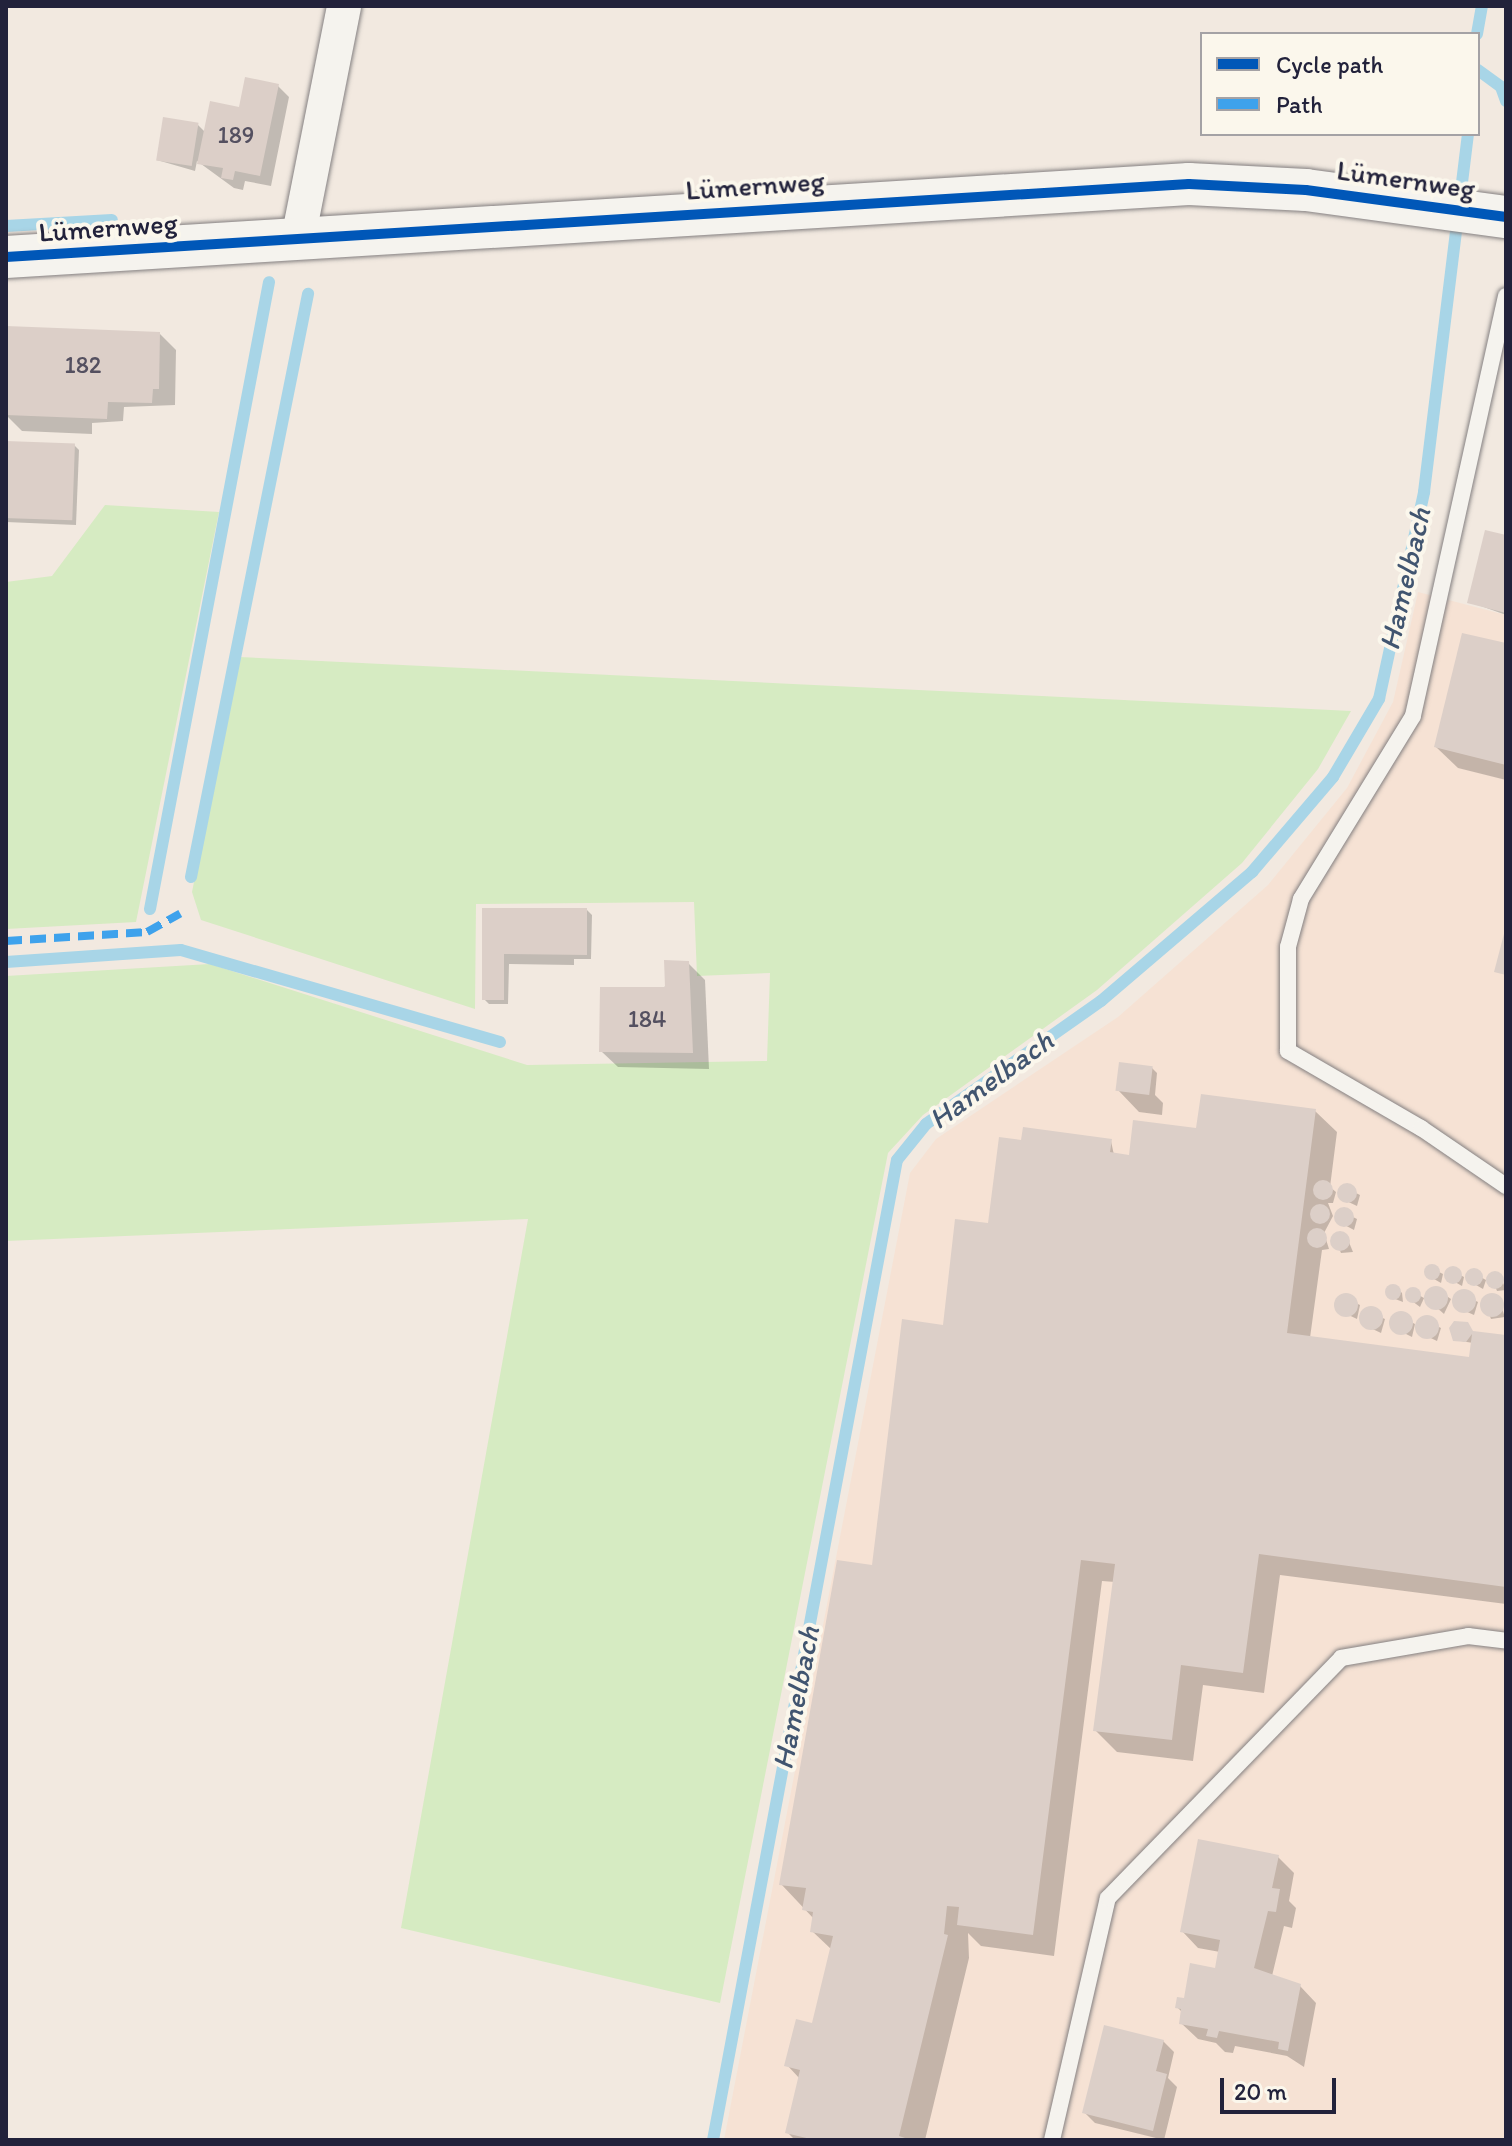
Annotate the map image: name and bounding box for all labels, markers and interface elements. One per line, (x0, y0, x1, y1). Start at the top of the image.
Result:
legend (1200, 32, 1480, 136)
text: Cycle path (1276, 50, 1383, 79)
text: Path (1276, 90, 1323, 119)
house number: 189 (218, 121, 254, 149)
street label: Lümernweg (1335, 153, 1477, 205)
street label: Lümernweg (684, 163, 826, 207)
street label: Lümernweg (37, 205, 179, 249)
house number: 182 (65, 351, 101, 379)
water label: Hamelbach (1371, 504, 1439, 654)
house number: 184 (628, 1005, 666, 1033)
water label: Hamelbach (922, 1023, 1060, 1137)
water label: Hamelbach (764, 1623, 828, 1773)
scale bar (1224, 2062, 1340, 2112)
text: 20 m (1234, 2077, 1287, 2106)

